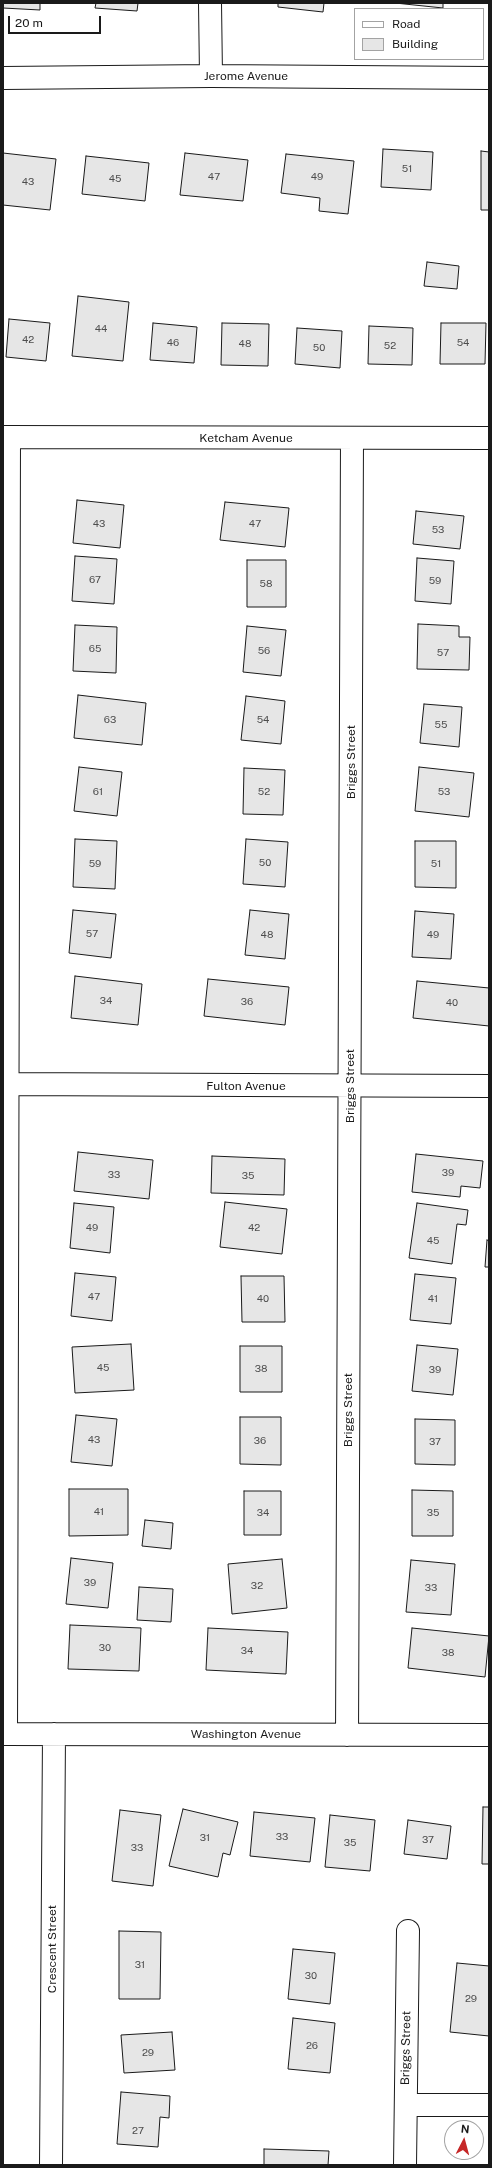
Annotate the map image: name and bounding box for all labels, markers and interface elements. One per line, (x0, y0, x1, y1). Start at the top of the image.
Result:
scale bar (10, 8, 103, 34)
legend (354, 8, 484, 60)
text: 20 m (15, 16, 43, 30)
text: Road (392, 17, 420, 31)
text: Building (392, 37, 438, 51)
street label: Jerome Avenue (204, 69, 288, 83)
house number: 51 (402, 163, 412, 175)
house number: 47 (208, 171, 220, 183)
house number: 49 (311, 171, 323, 183)
house number: 45 (109, 173, 121, 185)
house number: 43 (22, 176, 34, 188)
house number: 44 (95, 323, 107, 335)
house number: 42 (22, 334, 34, 346)
house number: 46 (167, 337, 179, 349)
house number: 54 (457, 337, 469, 349)
house number: 48 (239, 338, 251, 350)
house number: 52 (384, 340, 396, 352)
house number: 50 (313, 342, 325, 354)
street label: Ketcham Avenue (199, 431, 293, 445)
house number: 43 (93, 518, 105, 530)
house number: 47 (249, 518, 261, 530)
house number: 53 (432, 524, 444, 536)
house number: 67 (89, 574, 101, 586)
house number: 59 (429, 575, 441, 587)
house number: 58 (260, 578, 272, 590)
house number: 65 (89, 643, 101, 655)
house number: 56 (258, 645, 270, 657)
house number: 57 (437, 647, 449, 659)
house number: 63 (104, 714, 116, 726)
house number: 54 (257, 714, 269, 726)
house number: 55 (435, 719, 447, 731)
street label: Briggs Street (344, 725, 358, 799)
house number: 61 (93, 786, 103, 798)
house number: 52 (258, 786, 270, 798)
house number: 53 (438, 786, 450, 798)
house number: 50 (259, 857, 271, 869)
house number: 59 (89, 858, 101, 870)
house number: 51 (431, 858, 441, 870)
house number: 57 (86, 928, 98, 940)
house number: 48 (261, 929, 273, 941)
house number: 49 (427, 929, 439, 941)
house number: 34 (100, 995, 112, 1007)
house number: 36 (241, 996, 253, 1008)
house number: 40 (446, 997, 458, 1009)
street label: Briggs Street (343, 1049, 357, 1123)
street label: Fulton Avenue (206, 1079, 286, 1093)
house number: 39 (442, 1167, 454, 1179)
house number: 33 (108, 1169, 120, 1181)
house number: 35 (242, 1170, 254, 1182)
house number: 49 (86, 1222, 98, 1234)
house number: 42 (248, 1222, 260, 1234)
house number: 45 (427, 1235, 439, 1247)
house number: 47 (88, 1291, 100, 1303)
house number: 40 (257, 1293, 269, 1305)
house number: 41 (428, 1293, 438, 1305)
house number: 45 (97, 1362, 109, 1374)
house number: 38 (255, 1363, 267, 1375)
house number: 39 (429, 1364, 441, 1376)
street label: Briggs Street (341, 1373, 355, 1447)
house number: 43 (88, 1434, 100, 1446)
house number: 36 (254, 1435, 266, 1447)
house number: 37 (429, 1436, 441, 1448)
house number: 41 (94, 1506, 104, 1518)
house number: 34 (257, 1507, 269, 1519)
house number: 35 (427, 1507, 439, 1519)
house number: 39 (84, 1577, 96, 1589)
house number: 32 (251, 1580, 263, 1592)
house number: 33 (425, 1582, 437, 1594)
house number: 30 (99, 1642, 111, 1654)
house number: 34 (241, 1645, 253, 1657)
house number: 38 (442, 1647, 454, 1659)
street label: Washington Avenue (191, 1727, 301, 1741)
house number: 33 (276, 1831, 288, 1843)
house number: 31 (200, 1832, 210, 1844)
house number: 37 (422, 1834, 434, 1846)
house number: 35 (344, 1837, 356, 1849)
house number: 33 (131, 1842, 143, 1854)
street label: Crescent Street (45, 1905, 59, 1993)
house number: 31 (135, 1959, 145, 1971)
house number: 30 (305, 1970, 317, 1982)
house number: 29 (465, 1993, 477, 2005)
street label: Briggs Street (398, 2011, 414, 2085)
house number: 26 (306, 2040, 318, 2052)
house number: 29 (142, 2047, 154, 2059)
north arrow (444, 2120, 484, 2160)
text: N (460, 2123, 470, 2135)
house number: 27 (132, 2125, 144, 2137)

